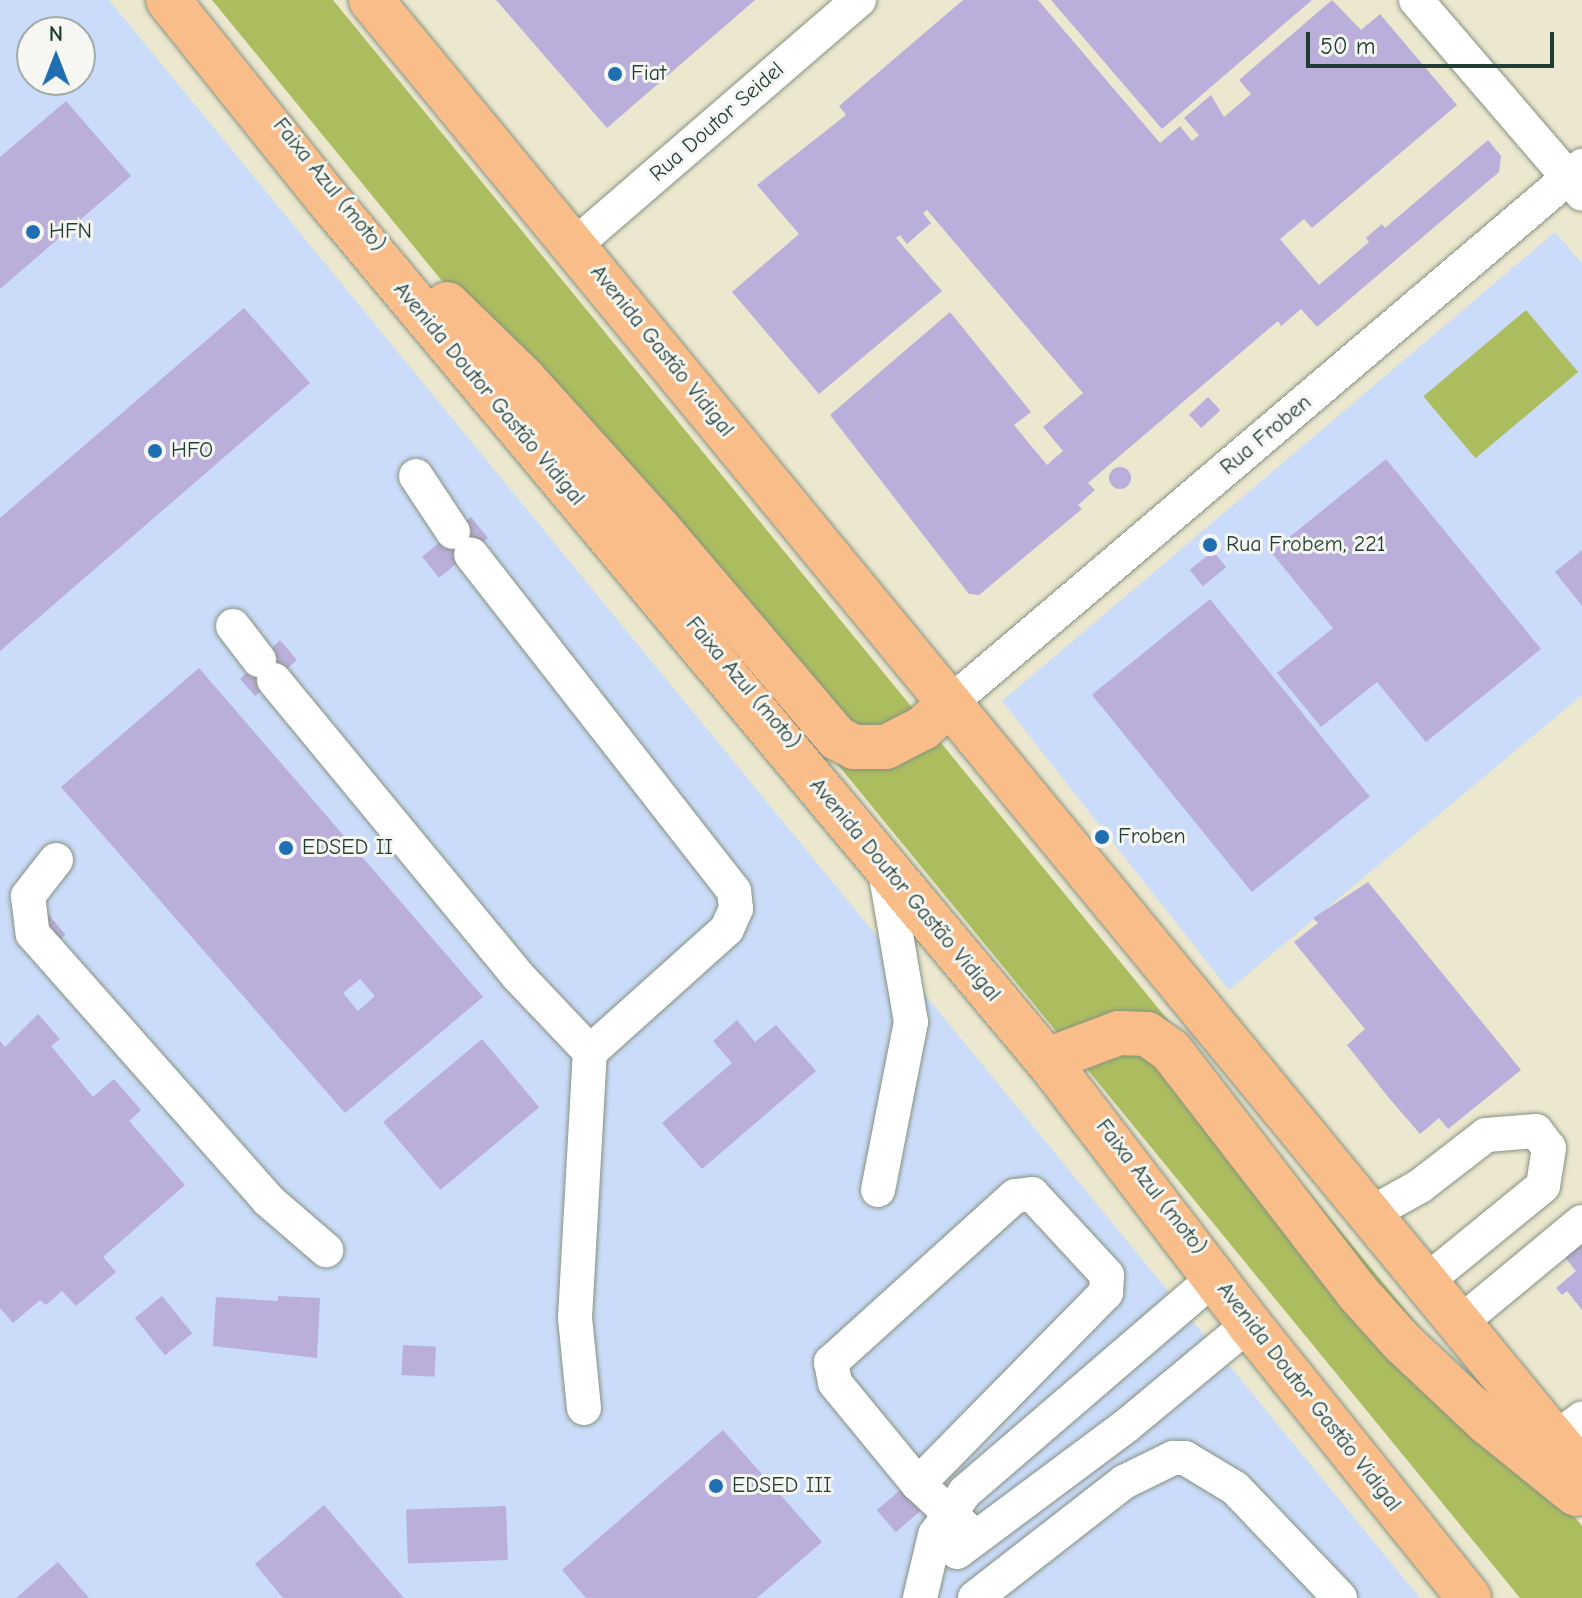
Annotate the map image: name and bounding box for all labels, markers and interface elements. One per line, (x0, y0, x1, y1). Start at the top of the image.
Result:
north arrow (16, 16, 96, 96)
scale bar (1310, 16, 1558, 66)
text: N (49, 21, 63, 47)
text: 50 m (1320, 32, 1376, 60)
street label: Rua Doutor Seidel (645, 57, 789, 187)
place label: Fiat (631, 61, 666, 87)
marker: Fiat (606, 65, 624, 83)
street label: Faixa Azul (moto) (267, 113, 391, 257)
place label: HFN (49, 219, 92, 245)
marker: HFN (24, 223, 42, 241)
street label: Avenida Gastão Vidigal (585, 260, 739, 442)
street label: Avenida Doutor Gastão Vidigal (388, 277, 590, 511)
street label: Rua Froben (1215, 389, 1317, 481)
place label: HFO (171, 438, 213, 464)
marker: HFO (146, 442, 164, 460)
place label: Rua Frobem, 221 (1226, 532, 1385, 558)
marker: Rua Frobem, 221 (1201, 536, 1219, 554)
street label: Faixa Azul (moto) (680, 612, 806, 754)
street label: Avenida Doutor Gastão Vidigal (804, 773, 1006, 1007)
place label: Froben (1118, 824, 1186, 850)
marker: Froben (1093, 828, 1111, 846)
place label: EDSED II (302, 835, 393, 861)
marker: EDSED II (277, 839, 295, 857)
street label: Faixa Azul (moto) (1090, 1114, 1212, 1260)
street label: Avenida Doutor Gastão Vidigal (1211, 1277, 1407, 1517)
place label: EDSED III (732, 1473, 832, 1499)
marker: EDSED III (707, 1477, 725, 1495)

